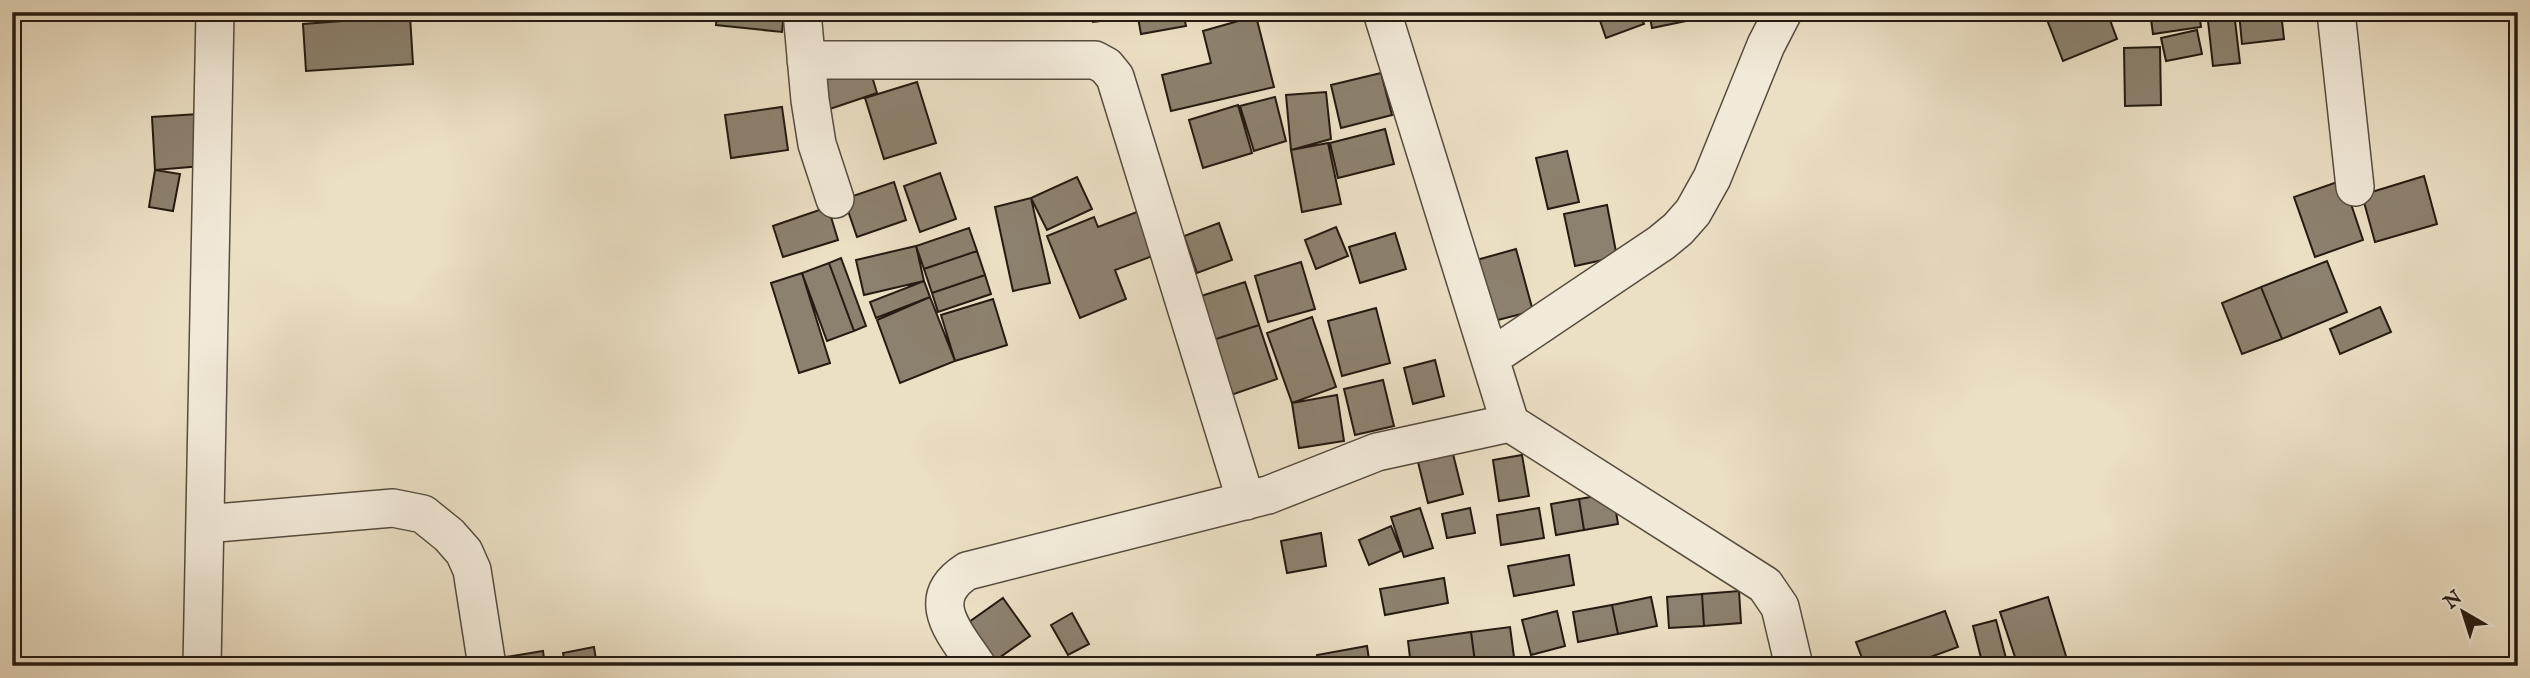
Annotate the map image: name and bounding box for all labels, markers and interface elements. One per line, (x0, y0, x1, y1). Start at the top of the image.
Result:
north arrow (2428, 576, 2498, 646)
text: N (2439, 585, 2468, 615)

